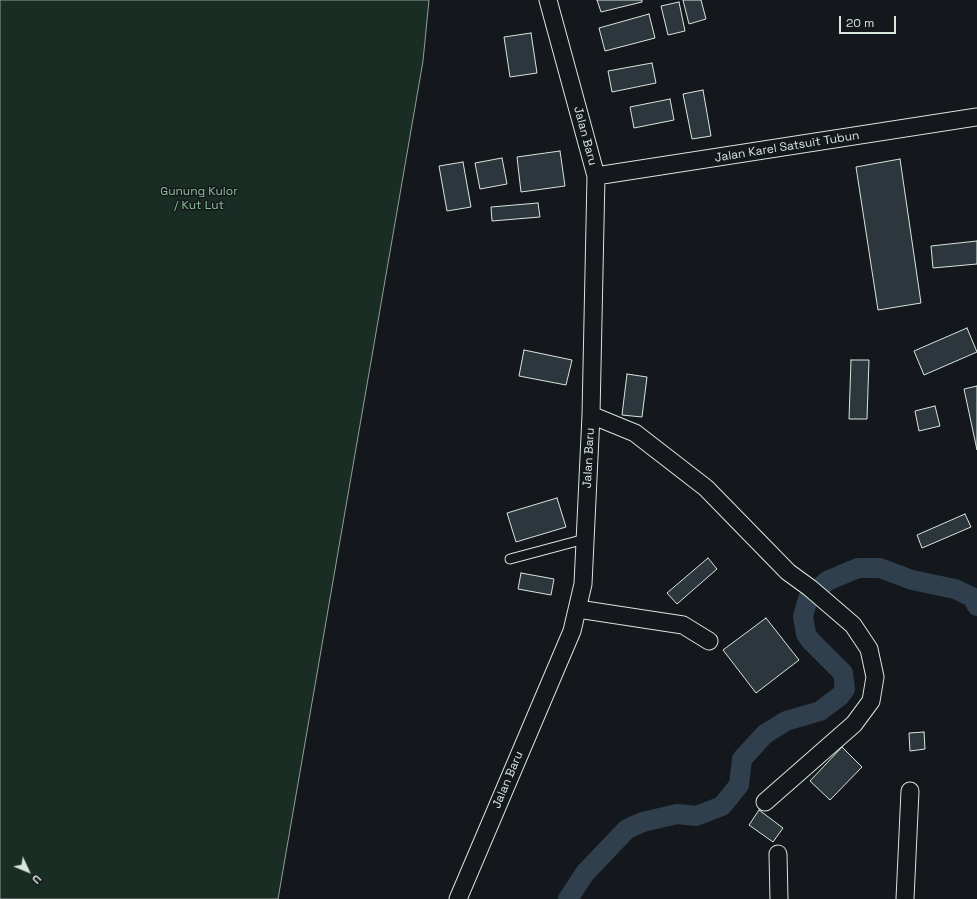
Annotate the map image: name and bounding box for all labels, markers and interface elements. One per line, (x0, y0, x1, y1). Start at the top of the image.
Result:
scale bar (841, 8, 898, 34)
text: 20 m (846, 15, 874, 31)
street label: Jalan Baru (570, 105, 600, 167)
street label: Jalan Karel Satsuit Tubun (714, 128, 860, 166)
park label: Gunung Kulor / Kut Lut (160, 185, 238, 213)
street label: Jalan Baru (580, 427, 598, 489)
street label: Jalan Baru (490, 749, 526, 811)
north arrow (8, 851, 48, 891)
text: U (29, 872, 44, 887)

